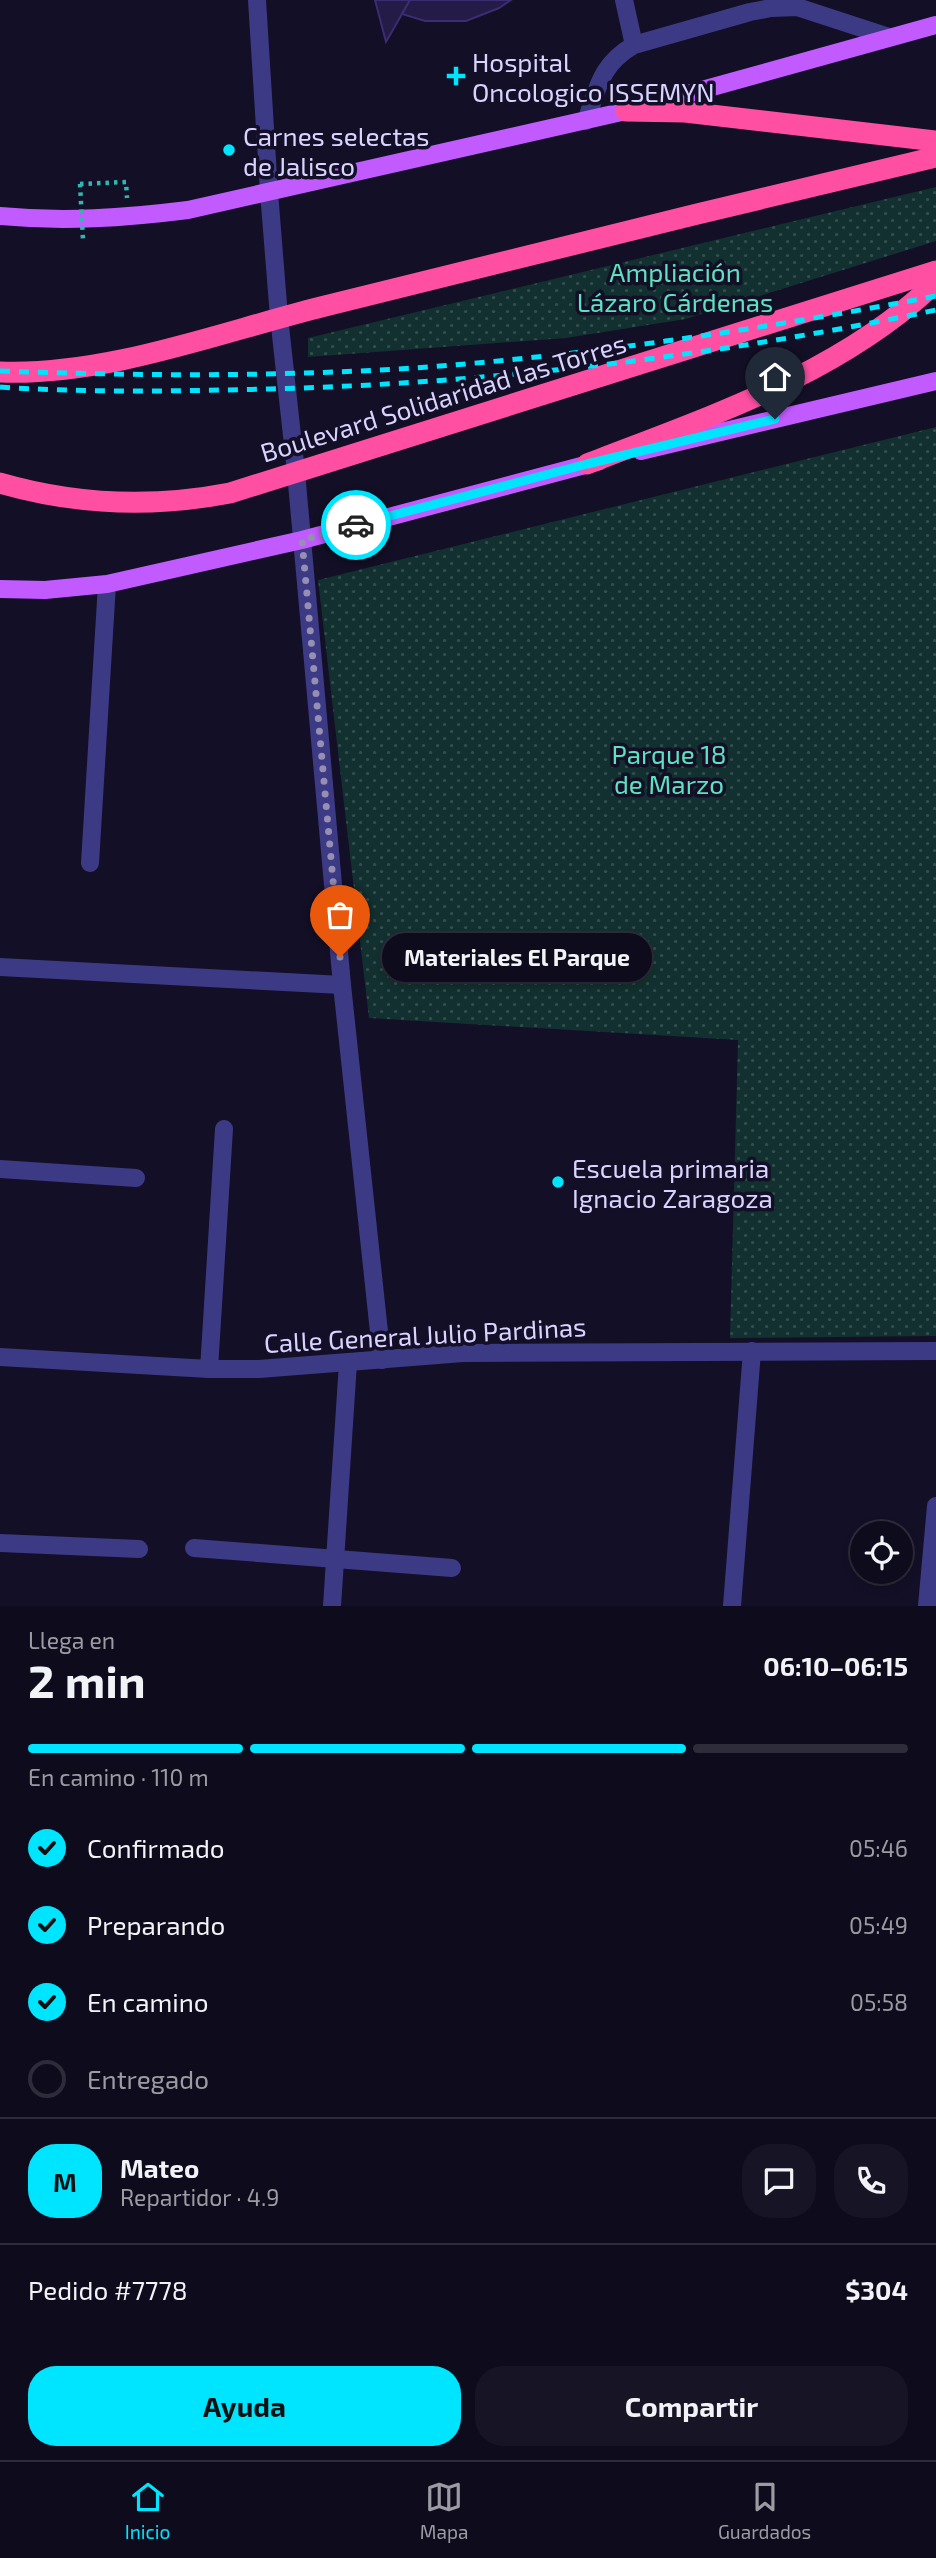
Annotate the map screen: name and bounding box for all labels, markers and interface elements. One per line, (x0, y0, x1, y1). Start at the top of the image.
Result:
place label: Hospital Oncologico ISSEMYN (472, 46, 715, 107)
marker: Hospital Oncologico ISSEMYN (446, 66, 466, 86)
place label: Carnes selectas de Jalisco (243, 120, 430, 181)
marker: Carnes selectas de Jalisco (221, 142, 237, 158)
park label: Ampliación Lázaro Cárdenas (577, 256, 773, 317)
street label: Boulevard Solidaridad las Torres (256, 327, 630, 467)
pin (745, 347, 805, 419)
icon: home (756, 358, 794, 396)
courier (321, 490, 391, 560)
icon: car (337, 506, 375, 544)
park label: Parque 18 de Marzo (611, 738, 727, 799)
pin (310, 885, 370, 957)
icon: bag (321, 896, 359, 934)
callout: Materiales El Parque (382, 932, 652, 982)
text: Materiales El Parque (404, 943, 630, 971)
place label: Escuela primaria Ignacio Zaragoza (572, 1152, 773, 1213)
marker: Escuela primaria Ignacio Zaragoza (550, 1174, 566, 1190)
street label: Calle General Julio Pardinas (263, 1310, 587, 1358)
map controls (850, 1521, 913, 1584)
button: locate (850, 1521, 913, 1584)
text: Llega en (28, 1626, 115, 1654)
text: 06:10–06:15 (763, 1650, 908, 1681)
text: 2 min (28, 1652, 146, 1707)
text: En camino · 110 m (28, 1763, 209, 1791)
icon: check (28, 1829, 66, 1867)
text: Confirmado (87, 1832, 225, 1863)
text: 05:46 (849, 1834, 908, 1862)
icon: check (28, 1906, 66, 1944)
text: Preparando (87, 1909, 225, 1940)
text: 05:49 (849, 1911, 908, 1939)
icon: check (28, 1983, 66, 2021)
text: En camino (87, 1986, 209, 2017)
text: 05:58 (850, 1988, 908, 2016)
text: Entregado (87, 2063, 209, 2094)
button: chat (742, 2144, 816, 2218)
button: phone (834, 2144, 908, 2218)
text: Mateo (120, 2152, 199, 2183)
text: M (53, 2166, 77, 2197)
text: Repartidor · 4.9 (120, 2183, 279, 2211)
text: Pedido #7778 (28, 2274, 187, 2305)
text: $304 (845, 2274, 908, 2305)
button: Ayuda (28, 2366, 461, 2446)
button: Compartir (475, 2366, 908, 2446)
tab: Inicio (125, 2478, 170, 2543)
tab: Mapa (420, 2478, 468, 2543)
tab: Guardados (718, 2478, 811, 2543)

